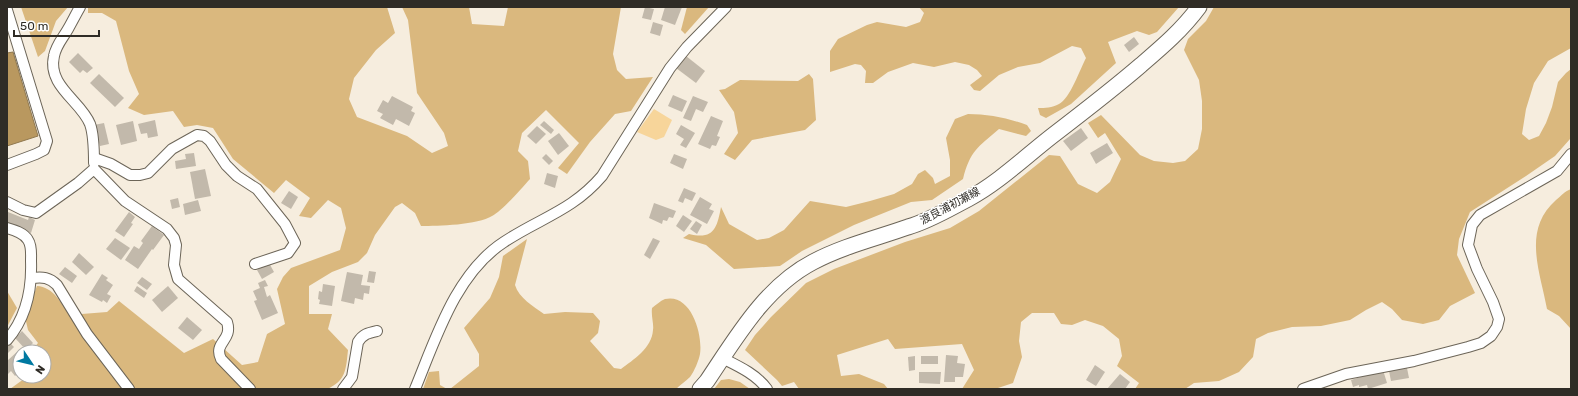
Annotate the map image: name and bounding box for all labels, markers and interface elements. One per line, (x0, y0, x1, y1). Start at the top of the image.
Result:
scale bar (14, 12, 99, 38)
text: 50 m (20, 19, 48, 33)
street label: 渡良浦初瀬線 (918, 185, 982, 227)
north arrow (12, 344, 52, 384)
text: N (32, 362, 47, 376)

